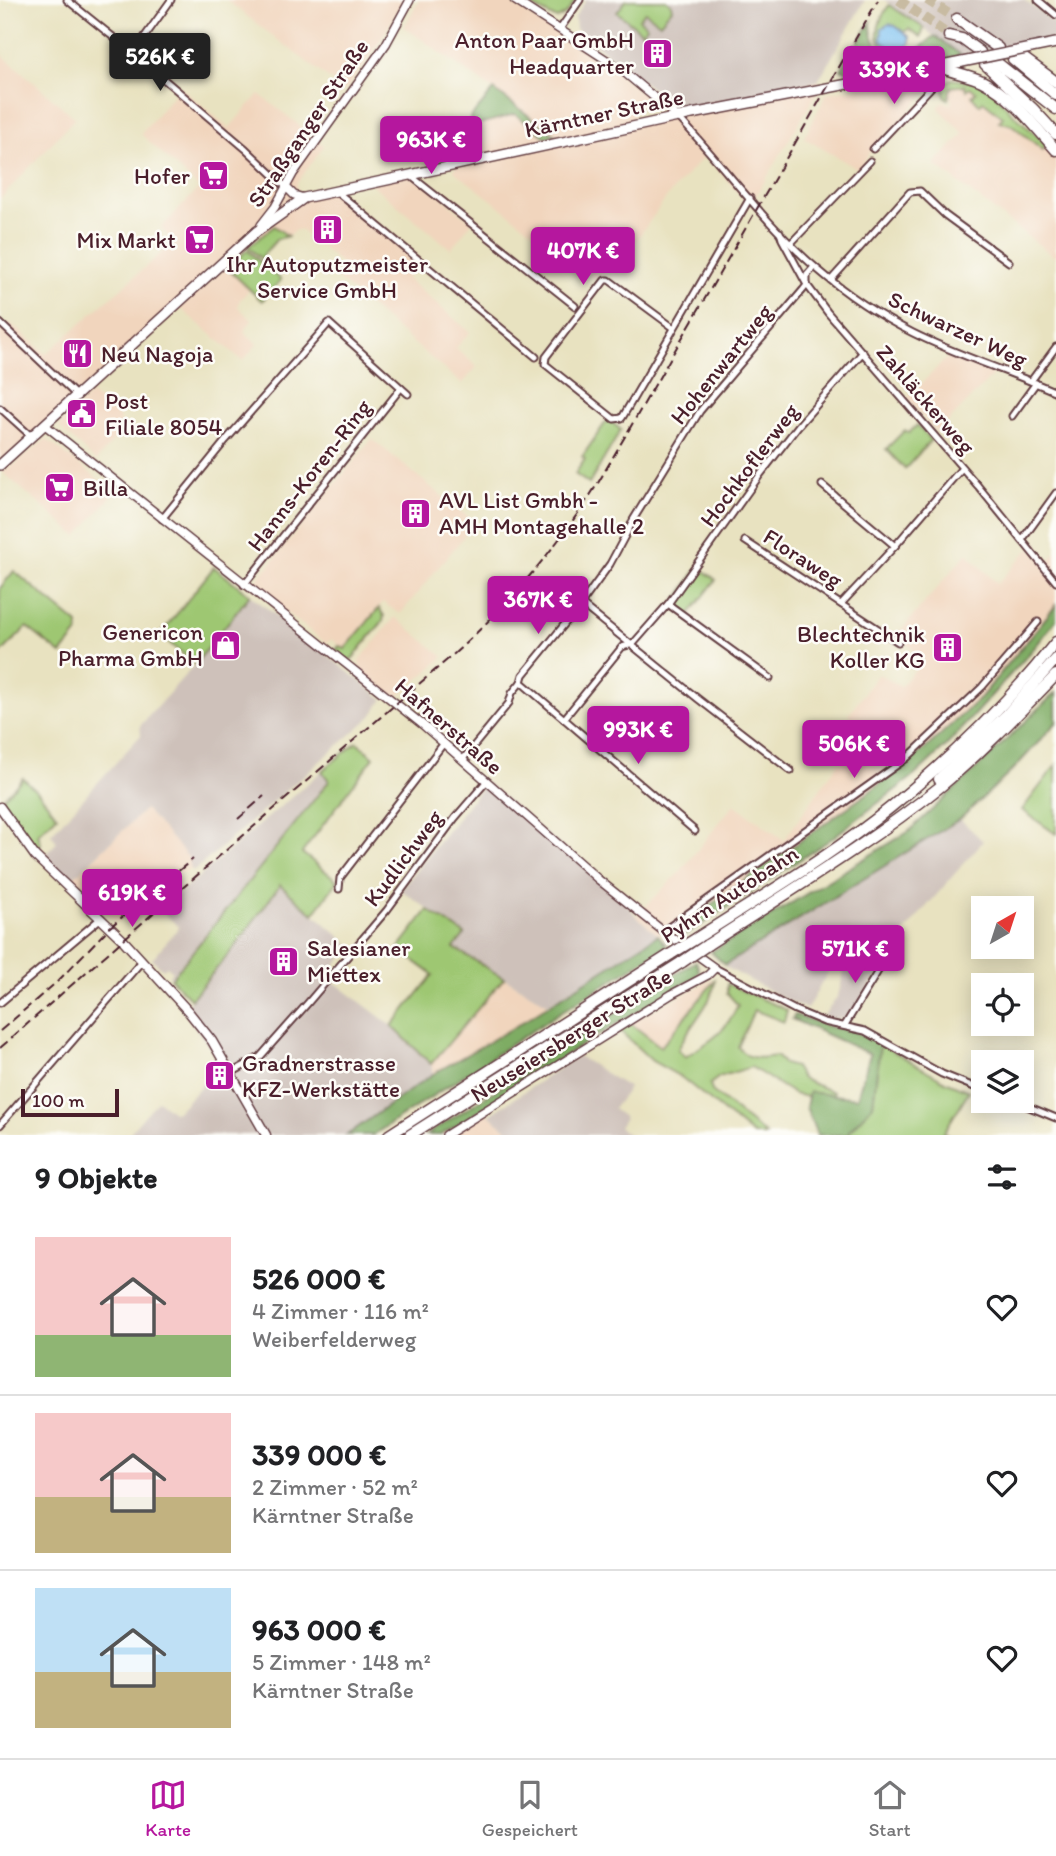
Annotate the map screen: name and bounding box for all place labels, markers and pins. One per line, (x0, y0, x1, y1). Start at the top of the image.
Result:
place label: Anton Paar GmbH Headquarter (455, 26, 634, 80)
pin: 526K € (103, 34, 217, 93)
building icon: Anton Paar GmbH Headquarter (640, 36, 674, 70)
pin: 339K € (837, 46, 951, 106)
pin: 963K € (374, 116, 488, 176)
supermarket icon: Hofer (196, 159, 230, 193)
place label: Hofer (134, 162, 190, 190)
building icon: Ihr Autoputzmeister Service GmbH (310, 213, 344, 247)
supermarket icon: Mix Markt (182, 223, 216, 257)
place label: Mix Markt (76, 226, 176, 254)
pin: 407K € (526, 228, 640, 287)
place label: Ihr Autoputzmeister Service GmbH (226, 250, 428, 304)
restaurant icon: Neu Nagoja (61, 337, 95, 371)
place label: Neu Nagoja (101, 340, 213, 368)
place label: Post Filiale 8054 (105, 387, 223, 441)
public building icon: Post Filiale 8054 (65, 397, 99, 431)
supermarket icon: Billa (43, 471, 77, 505)
place label: Billa (83, 474, 128, 502)
place label: AVL List Gmbh - AMH Montagehalle 2 (439, 486, 644, 540)
building icon: AVL List Gmbh - AMH Montagehalle 2 (399, 496, 433, 530)
pin: 367K € (481, 576, 595, 636)
place label: Genericon Pharma GmbH (58, 618, 203, 672)
place label: Blechtechnik Koller KG (797, 620, 925, 674)
shop icon: Genericon Pharma GmbH (209, 628, 243, 662)
building icon: Blechtechnik Koller KG (931, 630, 965, 664)
pin: 993K € (581, 706, 695, 766)
pin: 506K € (797, 720, 911, 780)
pin: 619K € (75, 870, 189, 929)
pin: 571K € (798, 926, 912, 985)
place label: Salesianer Miettex (307, 934, 411, 988)
building icon: Salesianer Miettex (267, 944, 301, 978)
place label: Gradnerstrasse KFZ-Werkstätte (242, 1049, 400, 1103)
building icon: Gradnerstrasse KFZ-Werkstätte (202, 1059, 236, 1093)

